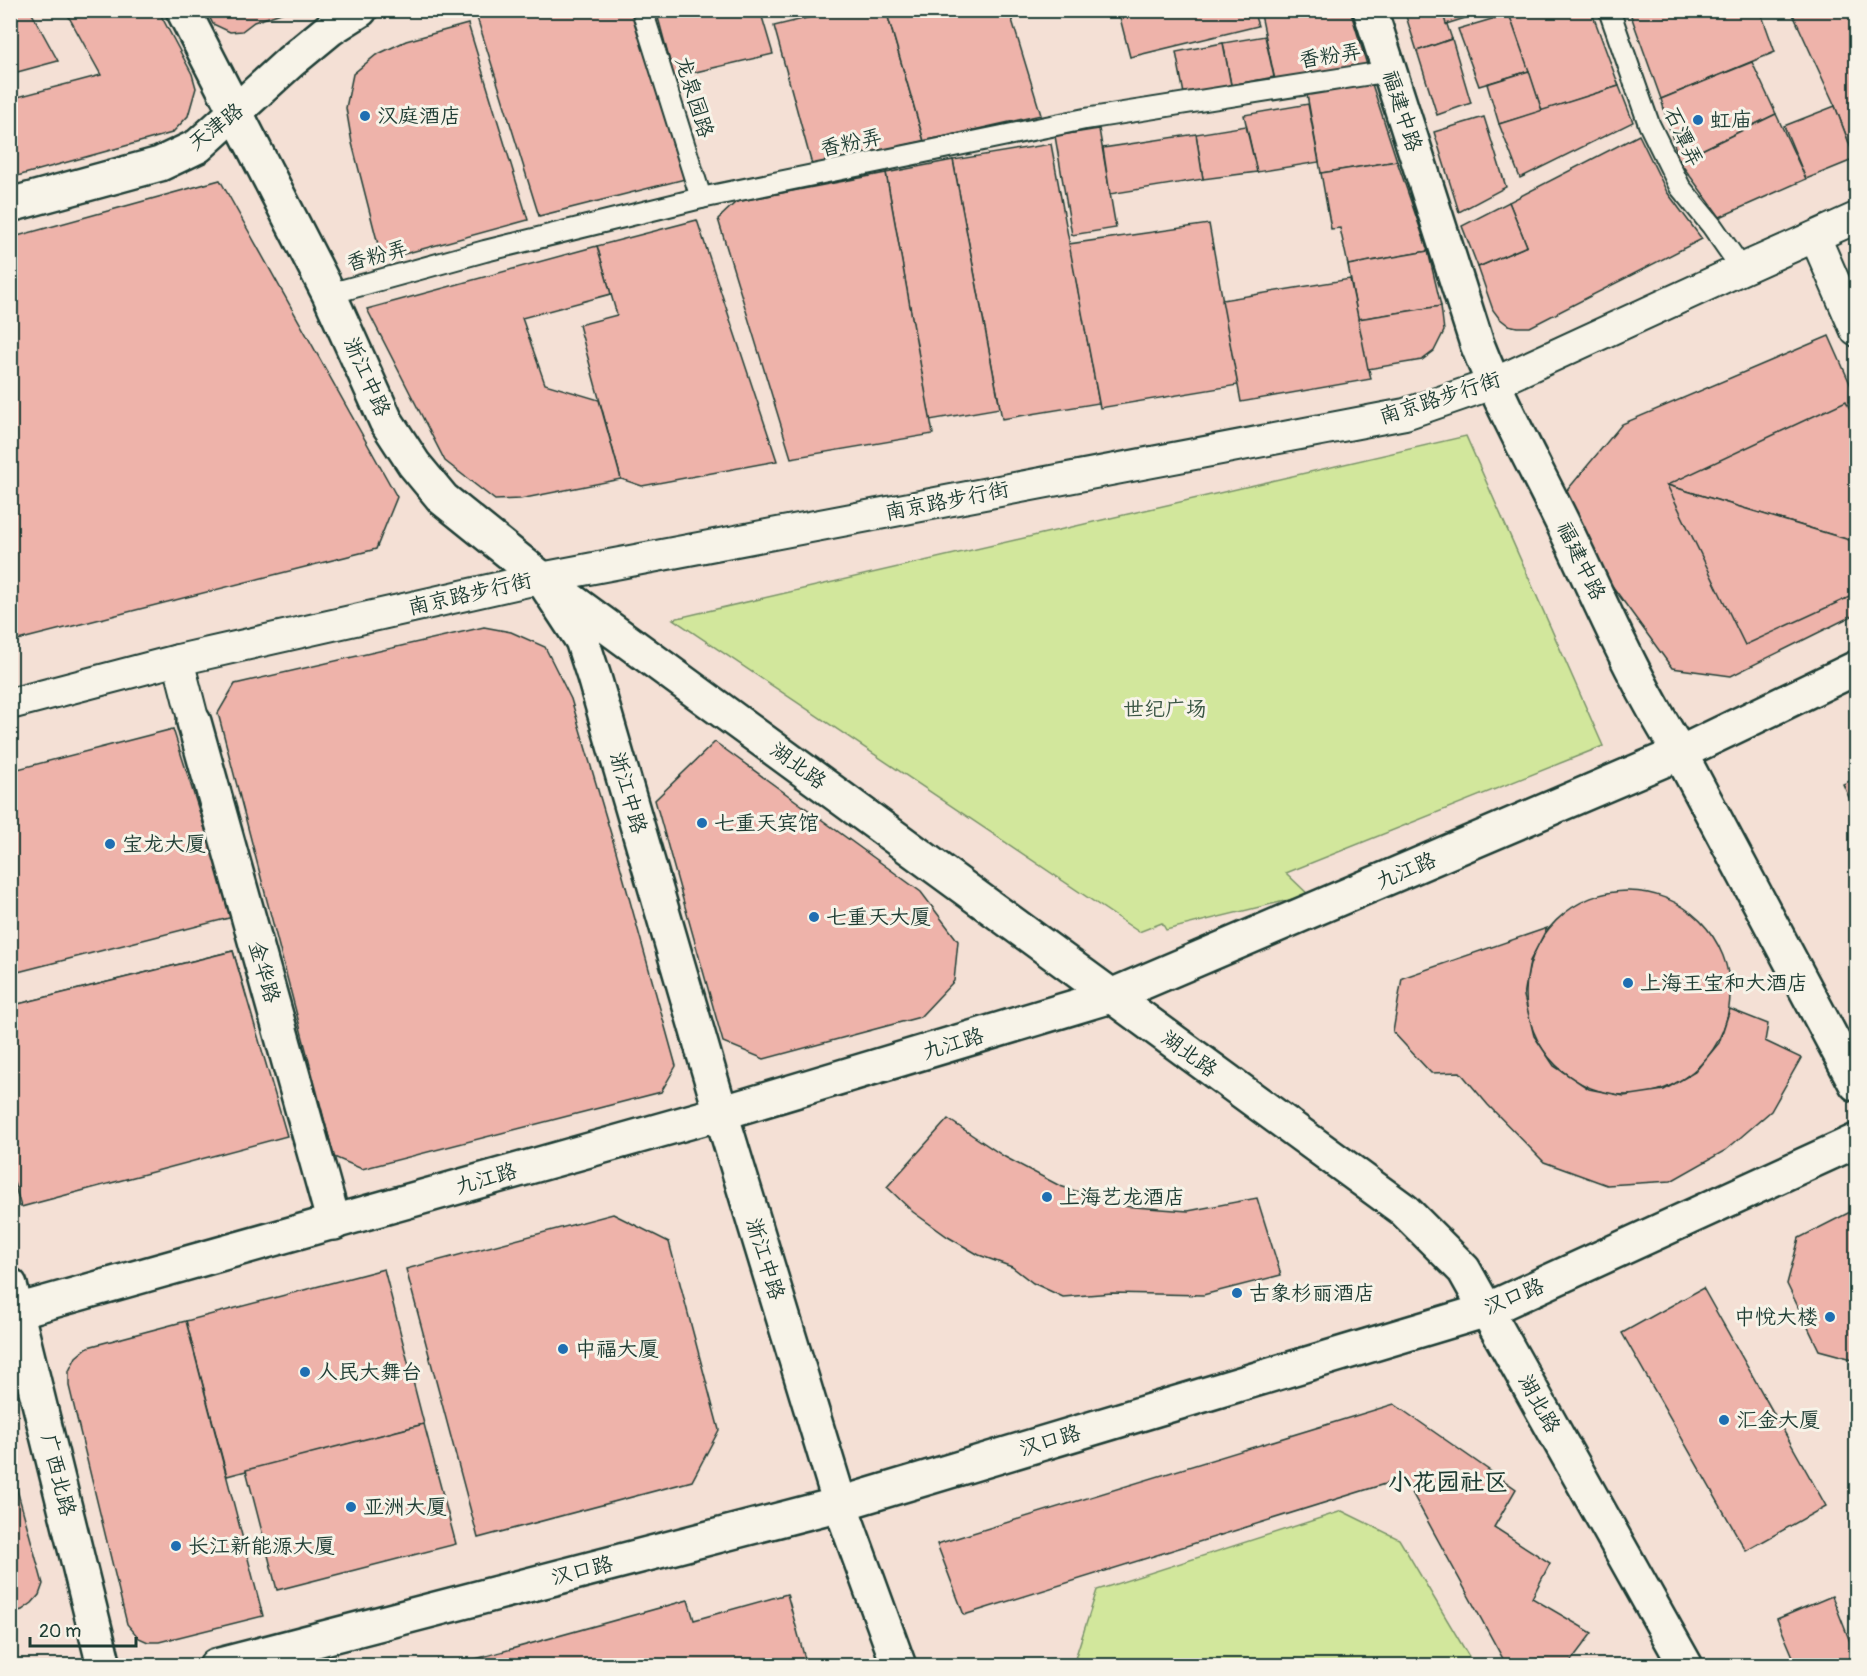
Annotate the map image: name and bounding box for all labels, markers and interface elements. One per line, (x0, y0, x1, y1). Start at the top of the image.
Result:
street label: 香粉弄 (1297, 38, 1363, 74)
street label: 龙泉园路 (669, 53, 719, 141)
street label: 福建中路 (1376, 67, 1428, 155)
street label: 天津路 (183, 97, 249, 157)
place label: 汉庭酒店 (377, 103, 461, 130)
street label: 石潭弄 (1657, 103, 1709, 171)
place label: 虹庙 (1710, 107, 1752, 134)
marker: 汉庭酒店 (358, 109, 372, 123)
marker: 虹庙 (1691, 113, 1705, 127)
street label: 香粉弄 (817, 123, 885, 163)
street label: 香粉弄 (343, 235, 411, 277)
street label: 浙江中路 (338, 333, 396, 421)
street label: 南京路步行街 (1376, 366, 1504, 430)
street label: 南京路步行街 (883, 476, 1011, 526)
street label: 福建中路 (1550, 517, 1612, 605)
street label: 南京路步行街 (406, 567, 534, 621)
park label: 世纪广场 (1123, 696, 1207, 723)
street label: 湖北路 (765, 737, 831, 795)
street label: 浙江中路 (603, 749, 653, 837)
place label: 七重天宾馆 (714, 810, 819, 837)
marker: 七重天宾馆 (695, 816, 709, 830)
place label: 宝龙大厦 (122, 831, 206, 858)
marker: 宝龙大厦 (103, 837, 117, 851)
street label: 九江路 (1372, 846, 1440, 896)
place label: 七重天大厦 (826, 904, 931, 931)
marker: 七重天大厦 (807, 910, 821, 924)
street label: 金华路 (242, 938, 286, 1006)
place label: 上海王宝和大酒店 (1640, 970, 1808, 997)
marker: 上海王宝和大酒店 (1621, 976, 1635, 990)
street label: 九江路 (919, 1022, 987, 1066)
street label: 湖北路 (1156, 1025, 1222, 1083)
street label: 九江路 (452, 1157, 520, 1201)
place label: 上海艺龙酒店 (1059, 1184, 1185, 1211)
marker: 上海艺龙酒店 (1040, 1190, 1054, 1204)
street label: 浙江中路 (740, 1215, 790, 1303)
street label: 汉口路 (1480, 1272, 1548, 1322)
place label: 古象杉丽酒店 (1249, 1280, 1375, 1307)
marker: 古象杉丽酒店 (1230, 1286, 1244, 1300)
place label: 中悦大楼 (1734, 1304, 1818, 1331)
marker: 中悦大楼 (1823, 1310, 1837, 1324)
place label: 中福大厦 (575, 1336, 659, 1363)
marker: 中福大厦 (556, 1342, 570, 1356)
place label: 人民大舞台 (317, 1359, 422, 1386)
marker: 人民大舞台 (298, 1365, 312, 1379)
street label: 湖北路 (1512, 1370, 1566, 1438)
place label: 汇金大厦 (1736, 1407, 1820, 1434)
marker: 汇金大厦 (1717, 1413, 1731, 1427)
street label: 汉口路 (1016, 1419, 1084, 1463)
street label: 广西北路 (35, 1431, 81, 1519)
district label: 小花园社区 (1388, 1468, 1508, 1497)
place label: 亚洲大厦 (363, 1494, 447, 1521)
marker: 亚洲大厦 (344, 1500, 358, 1514)
place label: 长江新能源大厦 (188, 1533, 335, 1560)
marker: 长江新能源大厦 (169, 1539, 183, 1553)
street label: 汉口路 (548, 1550, 616, 1592)
scale bar (30, 1610, 136, 1648)
text: 20 m (39, 1620, 81, 1643)

